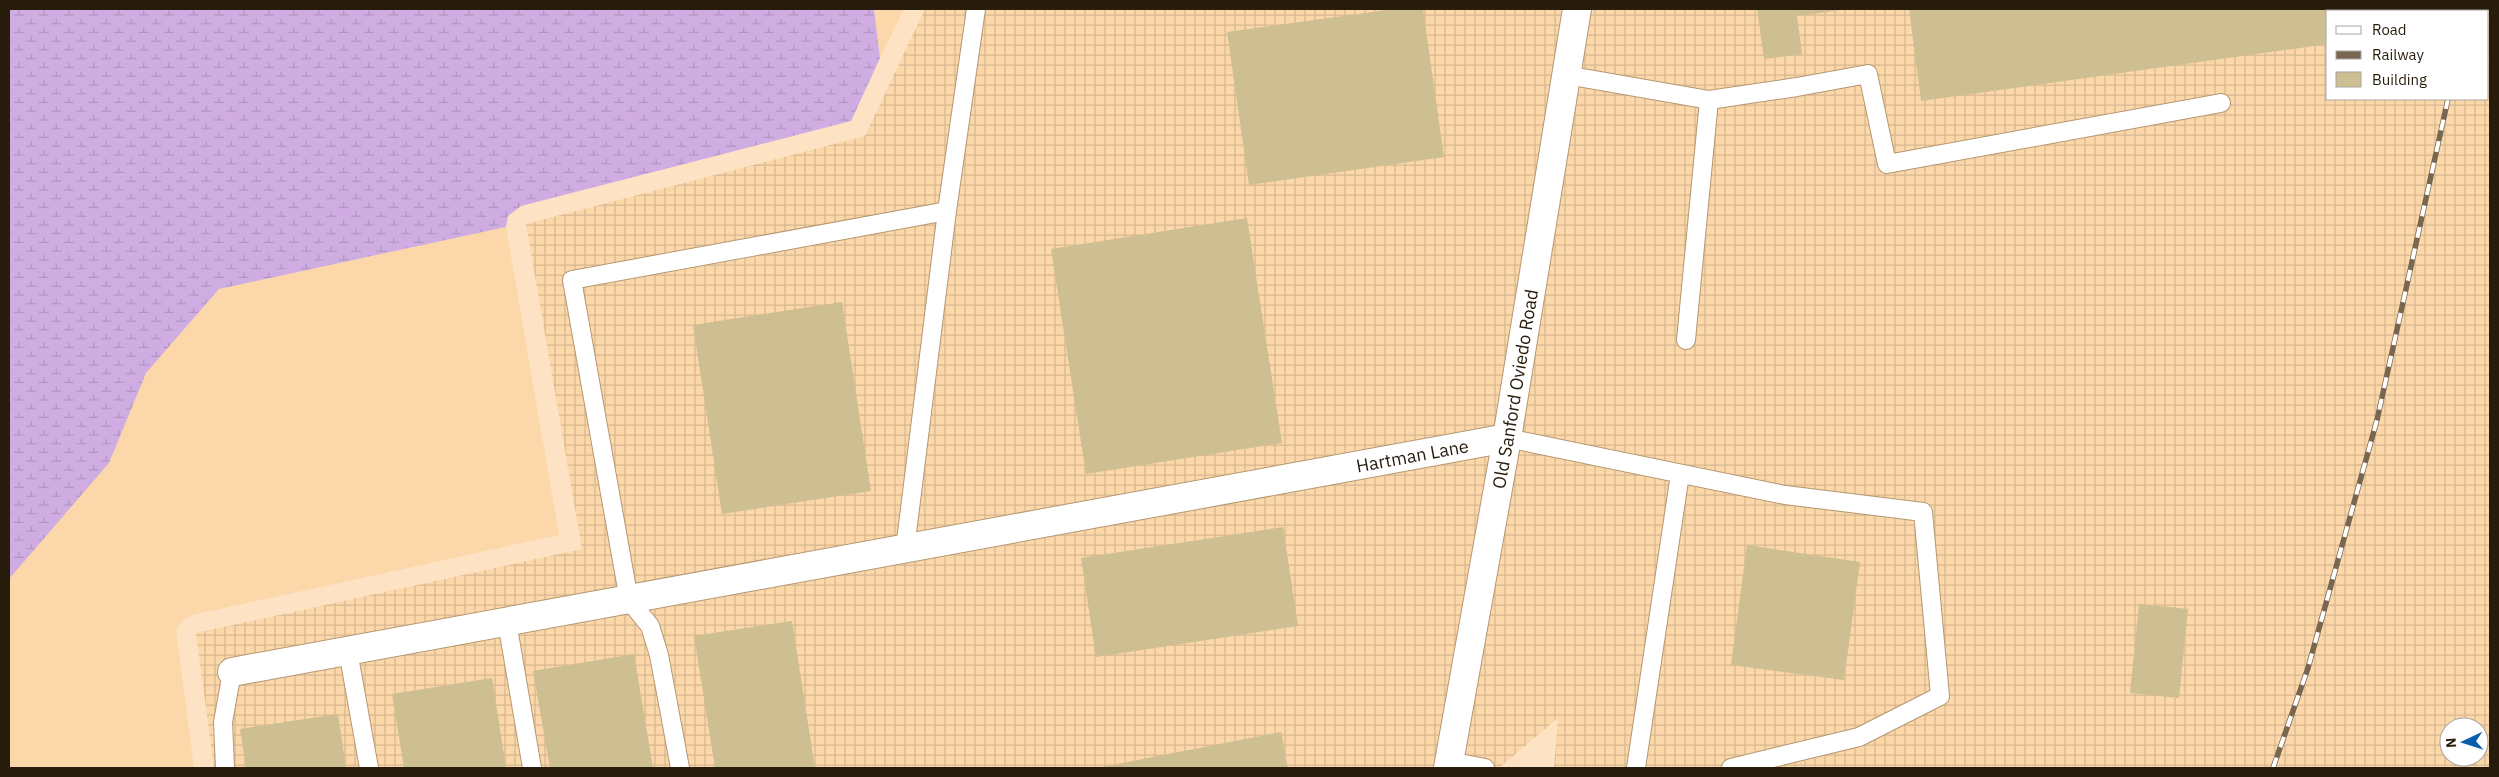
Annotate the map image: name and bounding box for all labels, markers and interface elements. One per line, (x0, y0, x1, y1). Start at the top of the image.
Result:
legend (2326, 10, 2489, 100)
text: Road (2372, 20, 2407, 39)
text: Railway (2372, 45, 2425, 64)
text: Building (2372, 70, 2427, 89)
street label: Old Sanford Oviedo Road (1487, 287, 1543, 490)
street label: Hartman Lane (1354, 434, 1471, 477)
north arrow (2439, 717, 2489, 767)
text: N (2442, 737, 2460, 749)

